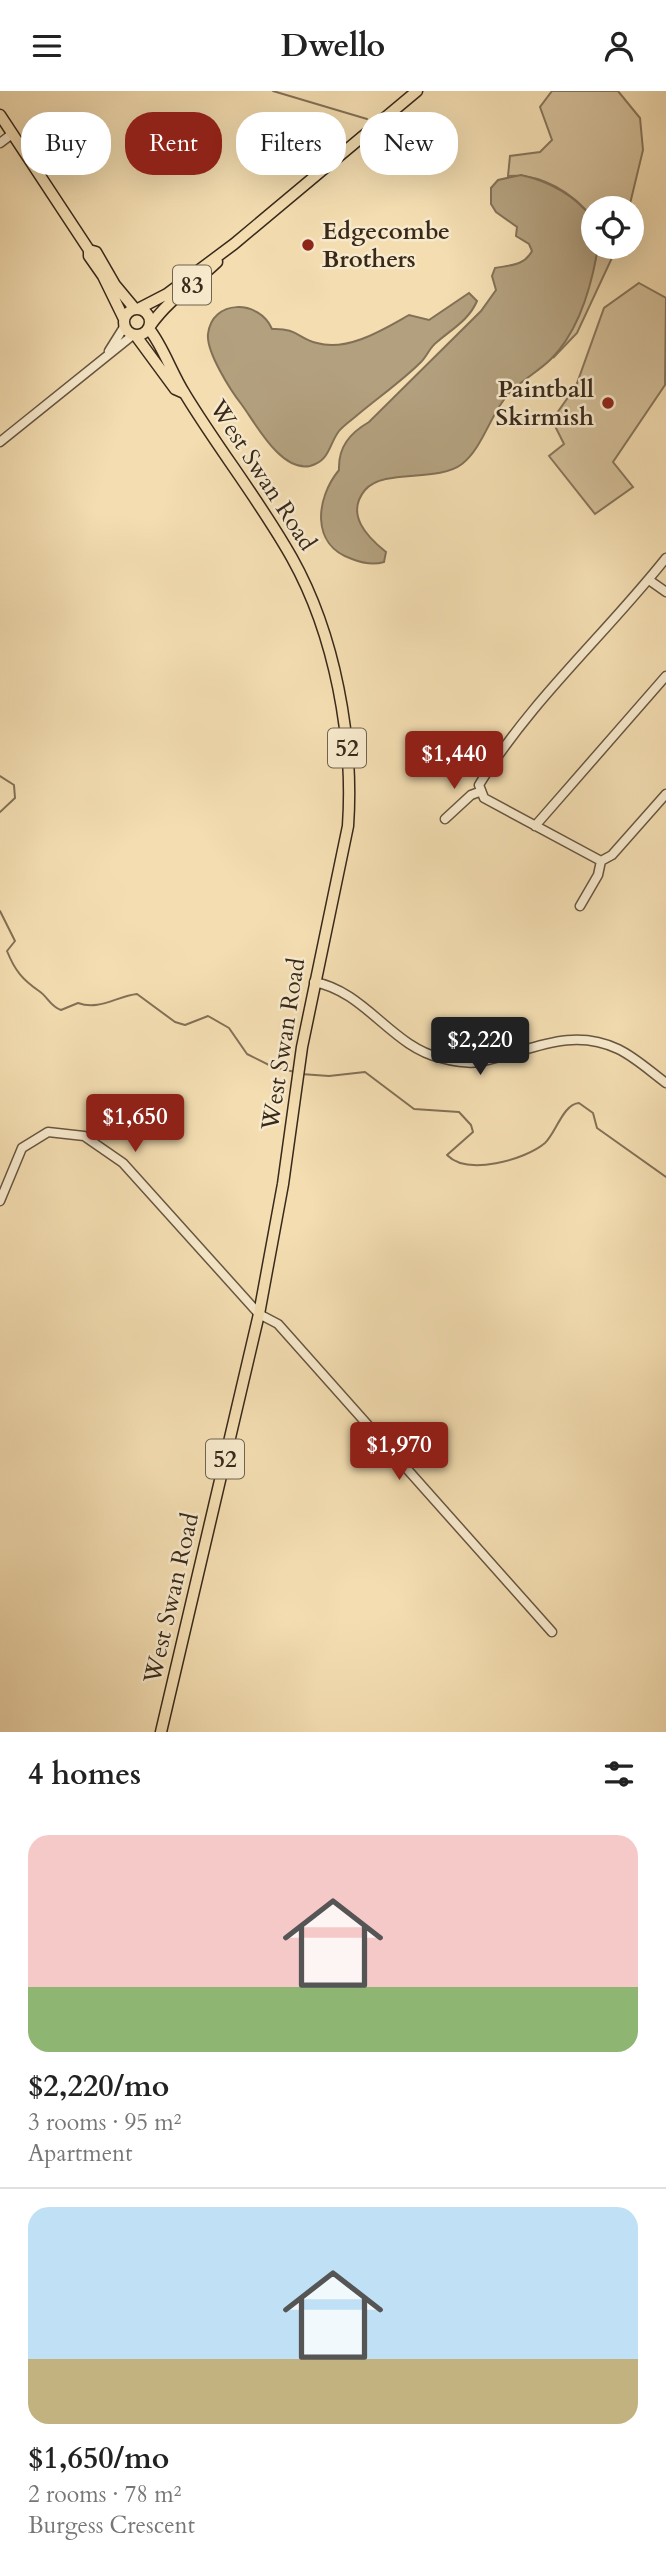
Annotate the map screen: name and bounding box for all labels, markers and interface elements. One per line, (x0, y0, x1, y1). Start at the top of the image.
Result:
text: Dwello (281, 24, 385, 68)
icon: menu (28, 27, 66, 65)
icon: person (600, 27, 638, 65)
chip: Buy (21, 112, 111, 175)
chip: Rent (125, 112, 222, 175)
chip: Filters (236, 112, 346, 175)
chip: New (360, 112, 458, 175)
map controls (581, 196, 644, 259)
button: locate (581, 196, 644, 259)
place label: Edgecombe Brothers (322, 215, 450, 276)
marker: Edgecombe Brothers (300, 237, 316, 253)
road number: 83 (173, 265, 211, 305)
place label: Paintball Skirmish (495, 373, 594, 434)
street label: West Swan Road (201, 393, 324, 557)
marker: Paintball Skirmish (600, 395, 616, 411)
road number: 52 (328, 729, 366, 768)
pin: $1,440 (397, 731, 511, 791)
text: $1,440 (421, 738, 487, 769)
street label: West Swan Road (253, 955, 313, 1134)
pin: $2,220 (423, 1017, 537, 1077)
text: $2,220 (447, 1024, 513, 1055)
pin: $1,650 (78, 1095, 192, 1154)
text: $1,650 (102, 1101, 168, 1132)
pin: $1,970 (342, 1423, 456, 1482)
text: $1,970 (366, 1429, 432, 1460)
road number: 52 (206, 1439, 244, 1478)
street label: West Swan Road (136, 1509, 207, 1688)
text: 4 homes (28, 1754, 141, 1795)
icon: filters (600, 1755, 638, 1793)
icon: home (270, 1880, 396, 2006)
text: $2,220/mo (28, 2066, 169, 2107)
text: 3 rooms · 95 m² (28, 2107, 181, 2138)
text: Apartment (28, 2138, 132, 2169)
icon: home (270, 2252, 396, 2378)
text: $1,650/mo (28, 2438, 169, 2479)
text: 2 rooms · 78 m² (28, 2479, 181, 2510)
text: Burgess Crescent (28, 2510, 195, 2541)

